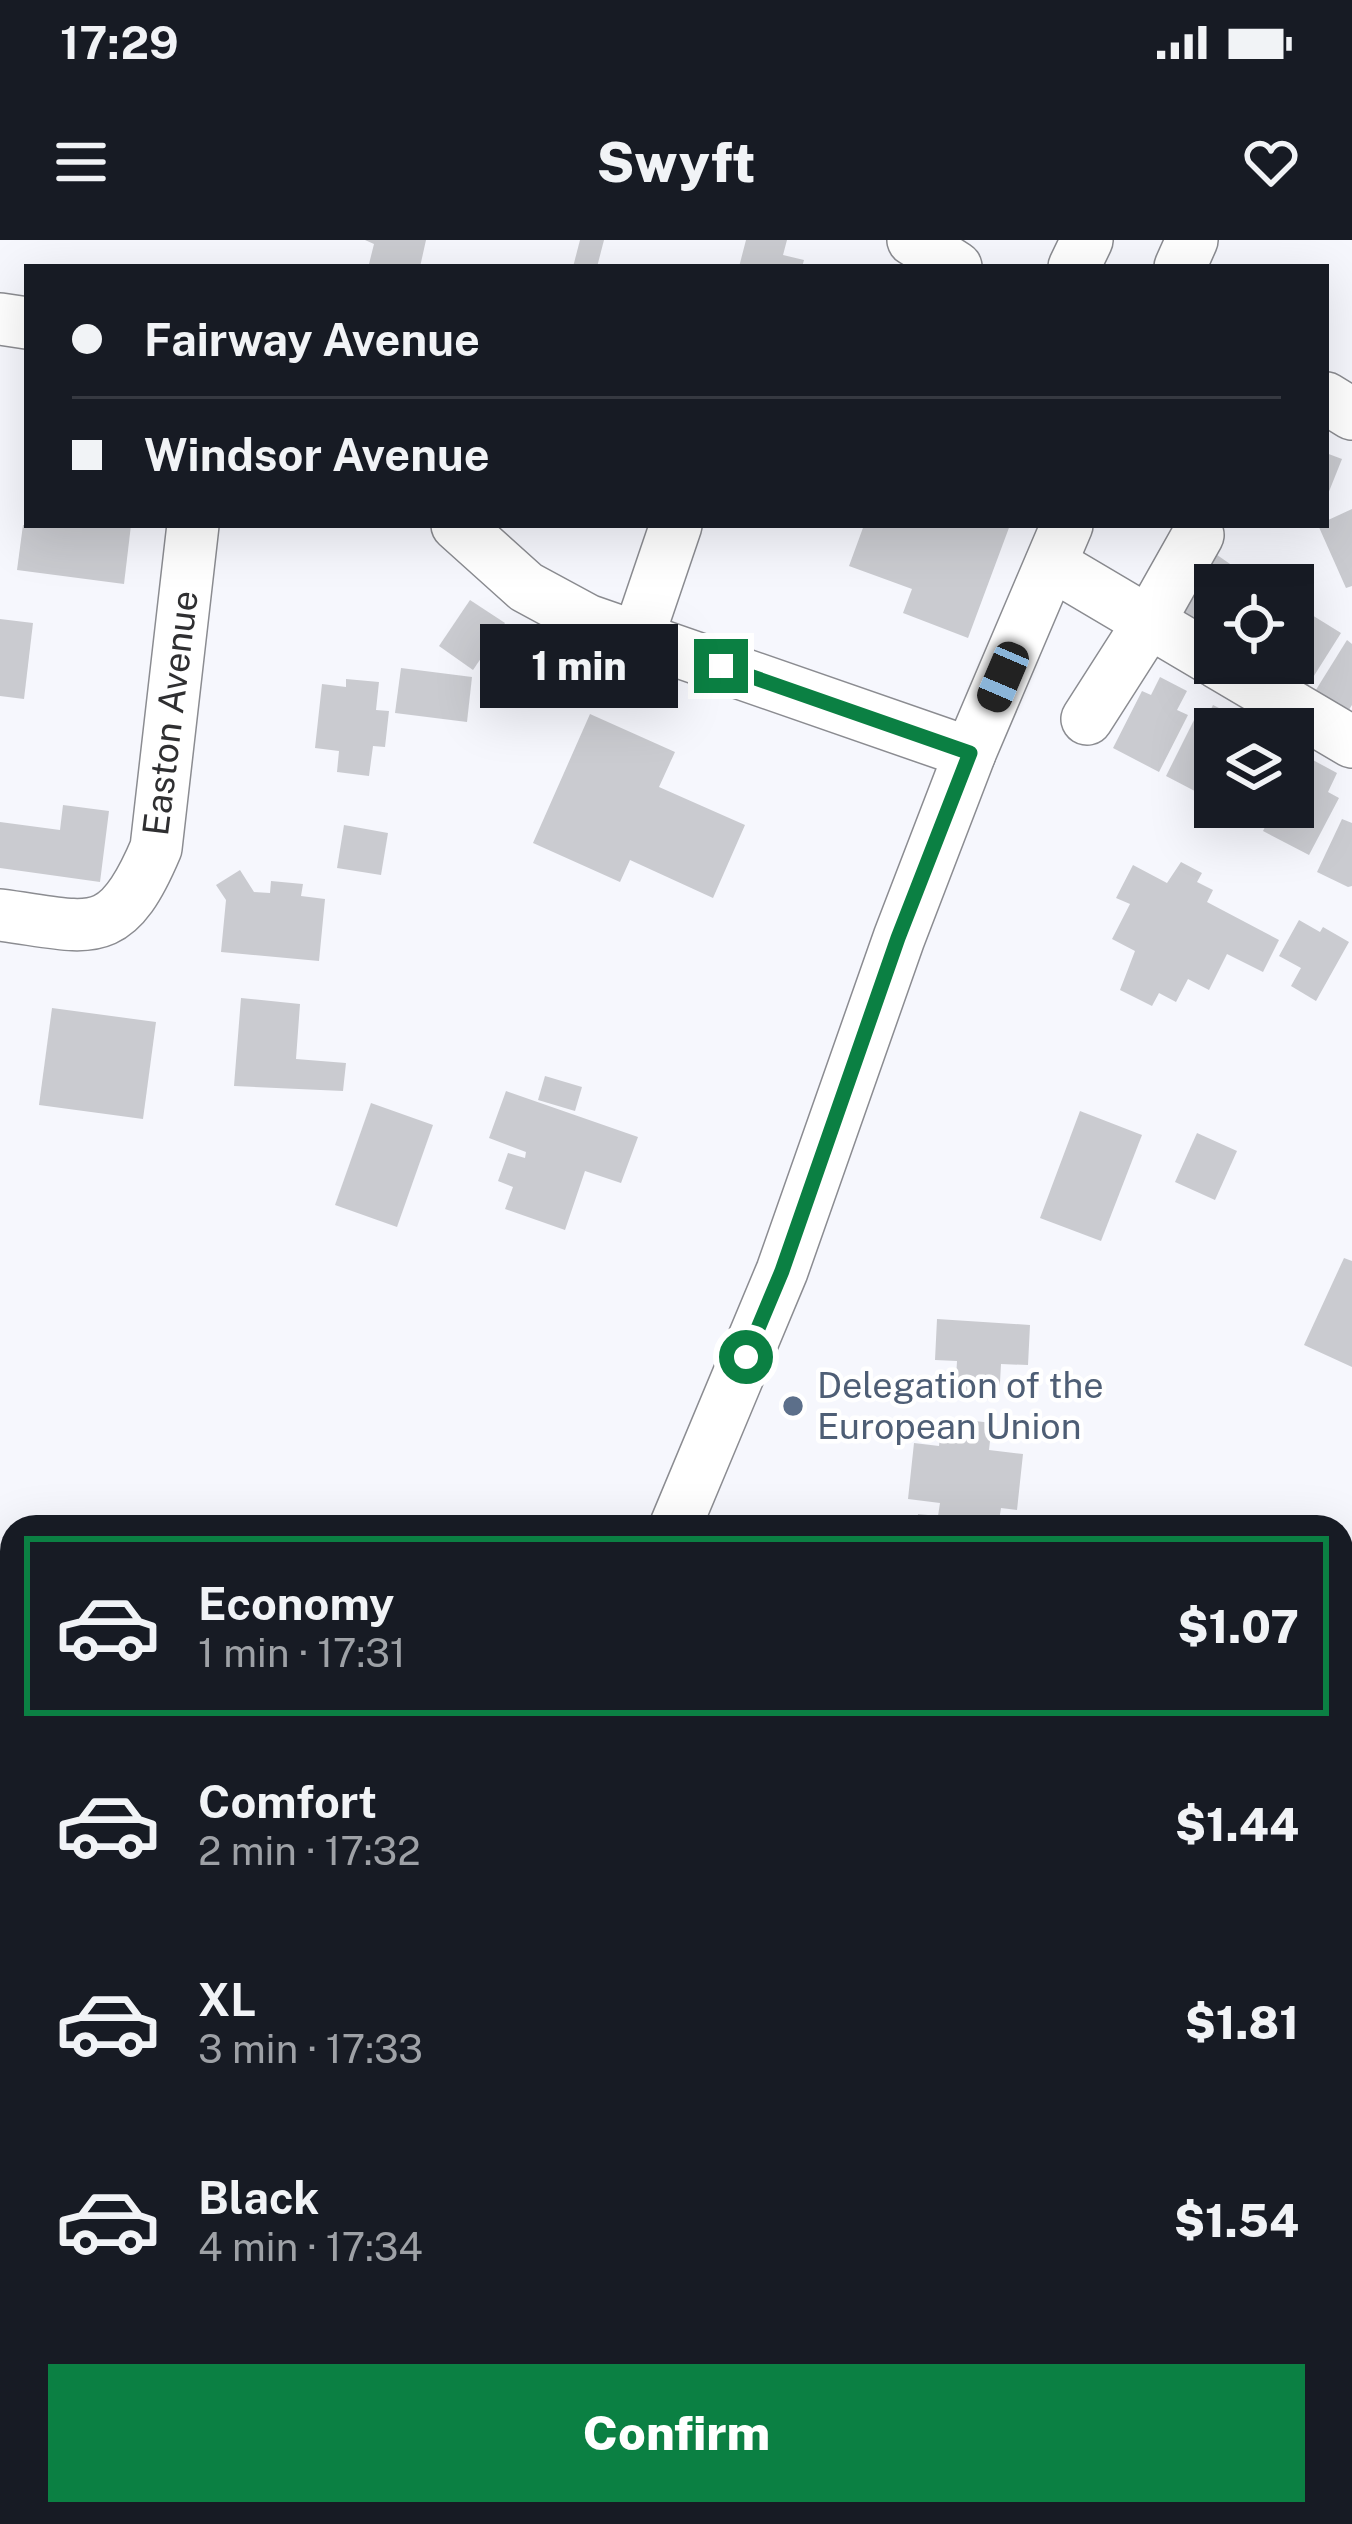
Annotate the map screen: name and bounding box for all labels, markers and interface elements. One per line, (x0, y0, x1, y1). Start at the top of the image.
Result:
text: 17:29 (60, 16, 179, 69)
icon: menu (48, 129, 114, 195)
icon: heart (1238, 129, 1304, 195)
text: Swyft (597, 131, 755, 194)
text: Fairway Avenue (144, 313, 480, 366)
text: Windsor Avenue (144, 428, 490, 481)
map controls (1194, 564, 1314, 828)
button: locate (1194, 564, 1314, 684)
street label: Easton Avenue (134, 588, 206, 838)
callout: 1 min (481, 624, 679, 708)
car (972, 637, 1034, 717)
route end (694, 639, 748, 693)
text: 1 min (531, 643, 627, 689)
button: layers (1194, 708, 1314, 828)
route start (719, 1330, 773, 1384)
place label: Delegation of the European Union (817, 1364, 1104, 1447)
marker: Delegation of the European Union (780, 1393, 806, 1419)
icon: car (54, 1572, 162, 1680)
text: Economy (198, 1577, 394, 1630)
text: $1.07 (1177, 1600, 1299, 1653)
text: 1 min · 17:31 (198, 1630, 406, 1676)
icon: car (54, 1770, 162, 1878)
text: Comfort (198, 1775, 377, 1828)
text: $1.44 (1175, 1798, 1299, 1851)
text: 2 min · 17:32 (198, 1828, 420, 1874)
icon: car (54, 1968, 162, 2076)
text: XL (198, 1973, 256, 2026)
text: $1.81 (1185, 1996, 1299, 2049)
text: 3 min · 17:33 (198, 2026, 423, 2072)
icon: car (54, 2166, 162, 2274)
text: Black (198, 2171, 319, 2224)
text: $1.54 (1174, 2194, 1299, 2247)
text: 4 min · 17:34 (198, 2224, 423, 2270)
button: Confirm (48, 2364, 1305, 2502)

